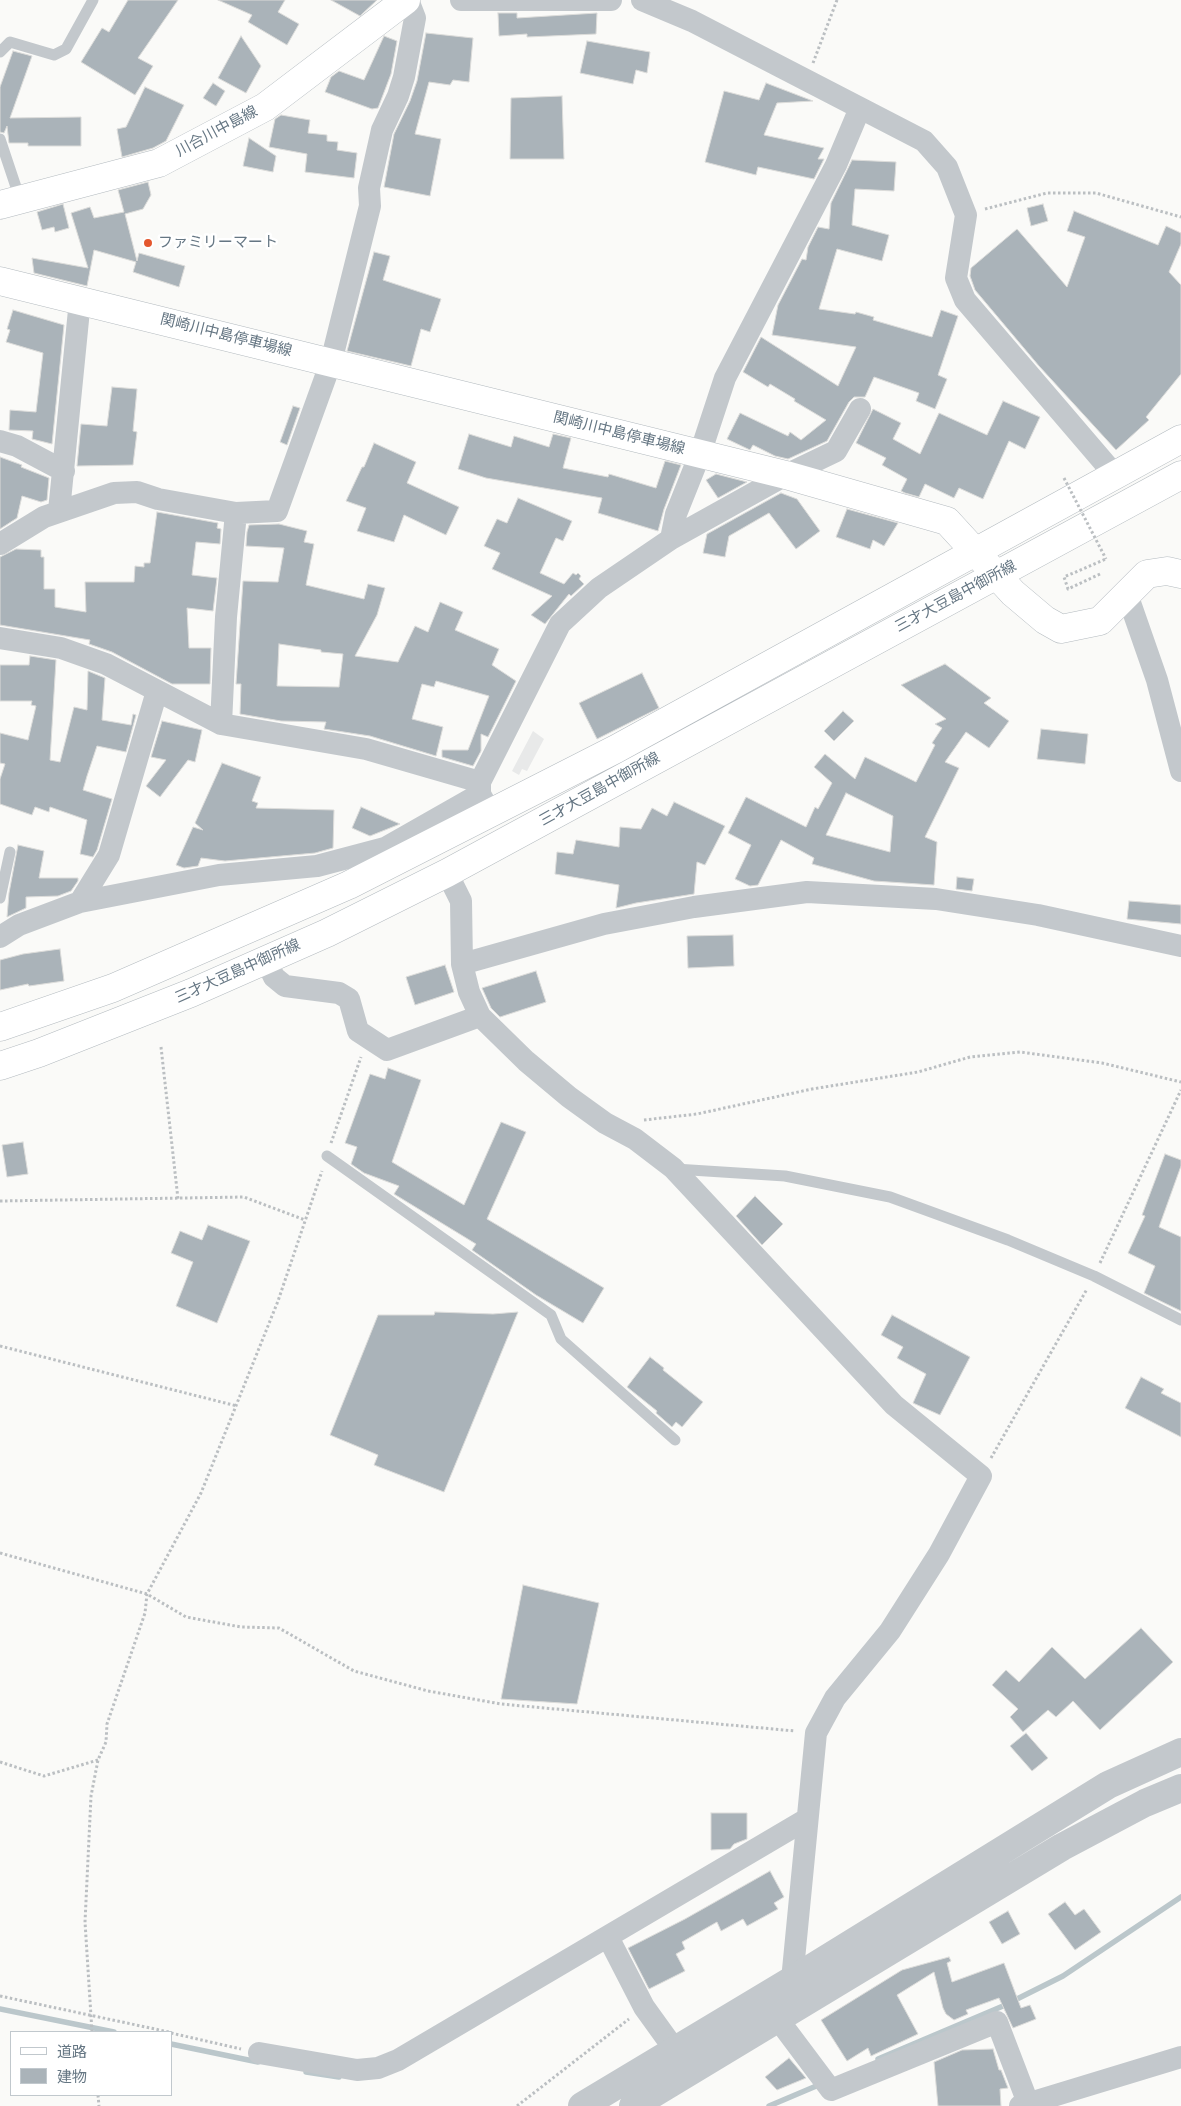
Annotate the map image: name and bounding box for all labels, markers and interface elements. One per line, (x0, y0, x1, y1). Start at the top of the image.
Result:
street label: 川合川中島線 (173, 103, 261, 161)
place label: ファミリーマート (158, 234, 278, 252)
marker: ファミリーマート (142, 237, 154, 249)
street label: 関崎川中島停車場線 (158, 311, 294, 361)
street label: 関崎川中島停車場線 (551, 409, 687, 459)
street label: 三才大豆島中御所線 (892, 557, 1020, 637)
street label: 三才大豆島中御所線 (537, 749, 663, 831)
street label: 三才大豆島中御所線 (173, 936, 303, 1008)
legend (10, 2031, 172, 2096)
text: 道路 (57, 2043, 87, 2061)
text: 建物 (57, 2068, 87, 2086)

